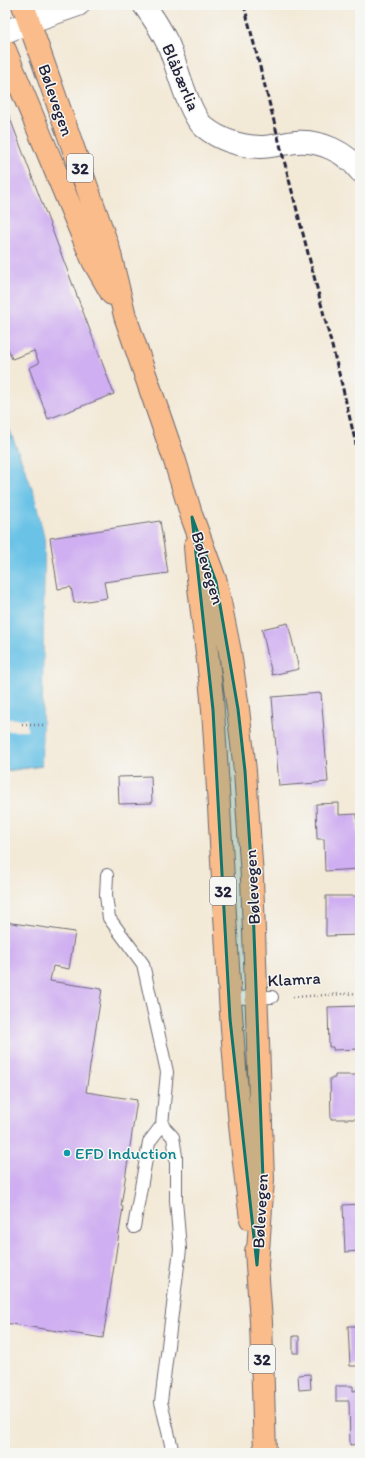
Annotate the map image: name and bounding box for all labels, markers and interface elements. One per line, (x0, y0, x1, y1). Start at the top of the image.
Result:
street label: Blåbærlia (158, 41, 204, 113)
street label: Bølevegen (34, 61, 78, 139)
road number: 32 (67, 154, 93, 182)
street label: Bølevegen (187, 529, 229, 607)
street label: Bølevegen (240, 849, 264, 925)
road number: 32 (210, 877, 236, 905)
street label: Klamra (267, 968, 321, 990)
place label: EFD Induction (75, 1143, 177, 1163)
marker: EFD Induction (62, 1148, 72, 1158)
street label: Bølevegen (248, 1173, 272, 1249)
road number: 32 (249, 1345, 275, 1373)

